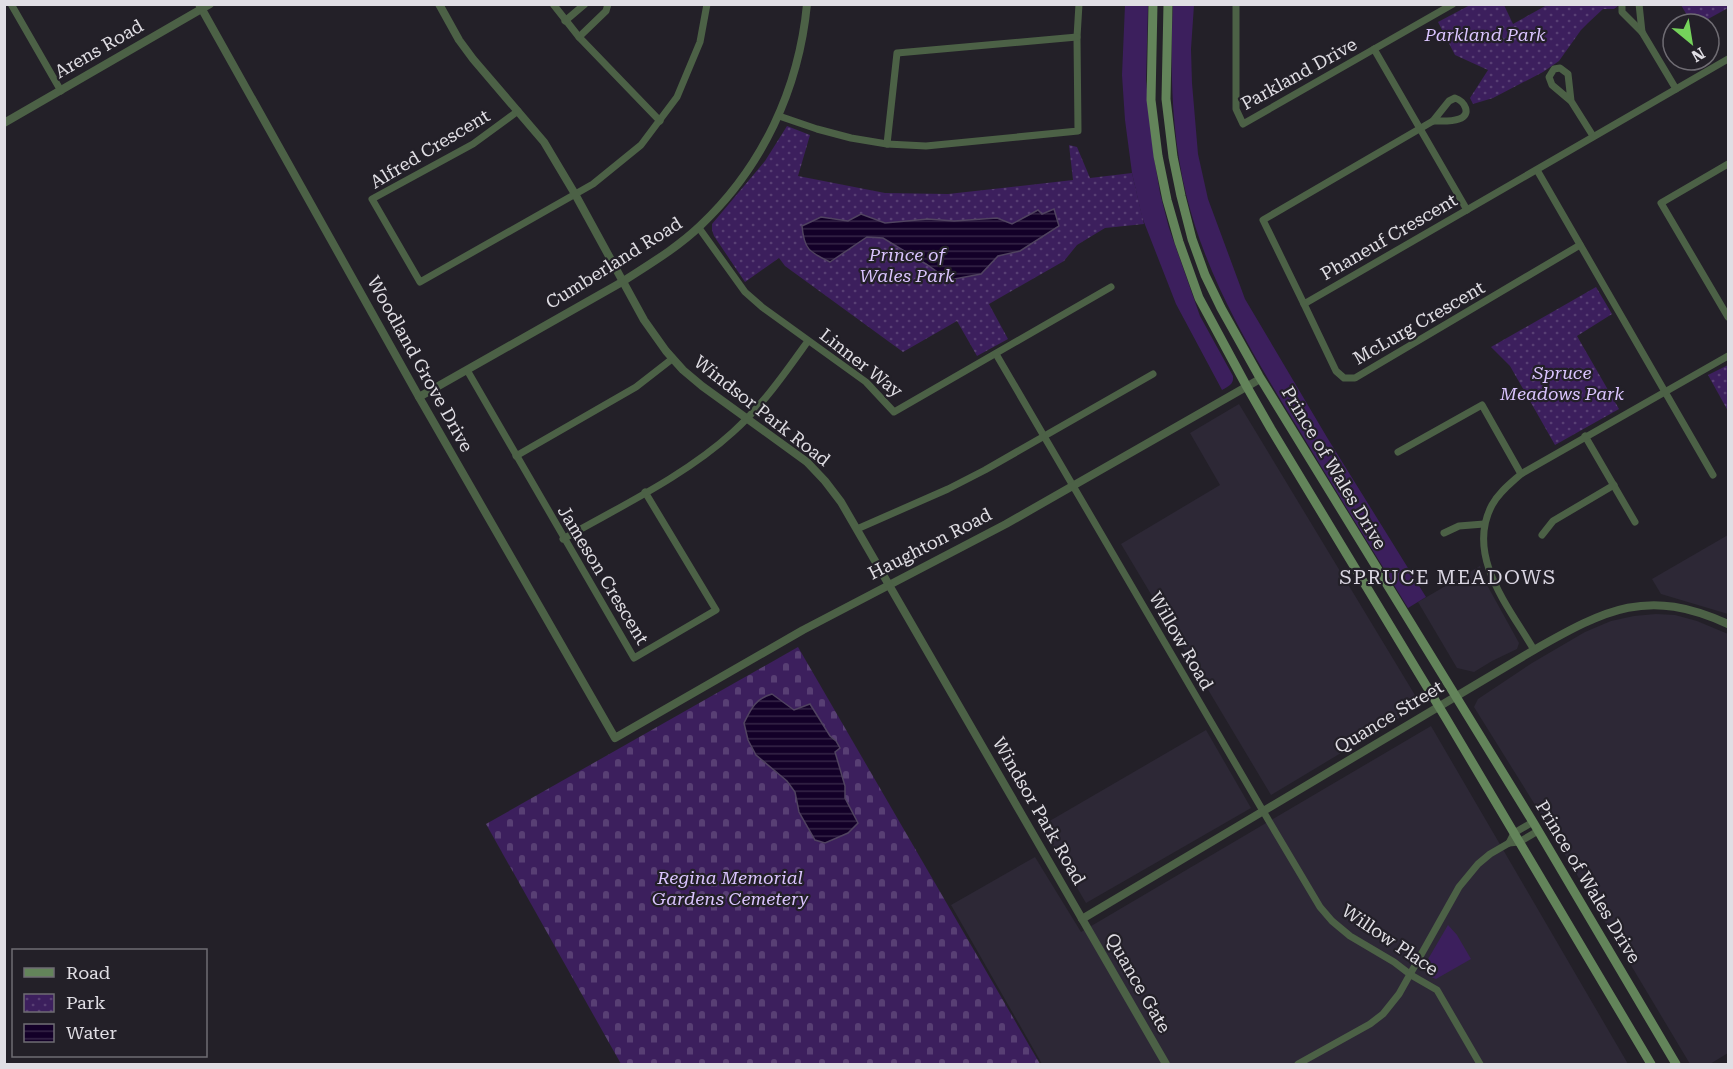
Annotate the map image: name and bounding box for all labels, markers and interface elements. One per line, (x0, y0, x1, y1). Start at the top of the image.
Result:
north arrow (1661, 12, 1721, 72)
street label: Arens Road (51, 15, 147, 82)
park label: Parkland Park (1423, 24, 1546, 45)
street label: Parkland Drive (1237, 33, 1360, 114)
text: N (1688, 43, 1708, 66)
street label: Alfred Crescent (366, 105, 493, 192)
street label: Phaneuf Crescent (1317, 189, 1461, 284)
street label: Cumberland Road (542, 212, 686, 313)
park label: Prince of Wales Park (859, 244, 955, 286)
street label: Woodland Grove Drive (363, 272, 478, 455)
street label: McLurg Crescent (1349, 276, 1488, 369)
street label: Linner Way (816, 324, 907, 402)
street label: Windsor Park Road (690, 351, 835, 471)
park label: Spruce Meadows Park (1499, 362, 1624, 404)
street label: Prince of Wales Drive (1278, 383, 1391, 553)
street label: Jameson Crescent (554, 501, 653, 648)
street label: Haughton Road (865, 503, 995, 584)
district label: SPRUCE MEADOWS (1339, 565, 1557, 589)
street label: Willow Road (1145, 588, 1218, 694)
street label: Quance Street (1331, 676, 1447, 757)
street label: Windsor Park Road (989, 733, 1091, 889)
street label: Prince of Wales Drive (1532, 797, 1645, 967)
park label: Regina Memorial Gardens Cemetery (652, 867, 809, 909)
street label: Willow Place (1338, 900, 1443, 980)
street label: Quance Gate (1101, 929, 1175, 1036)
legend (12, 949, 207, 1057)
text: Road (66, 962, 111, 983)
text: Park (66, 992, 106, 1013)
text: Water (66, 1022, 117, 1043)

